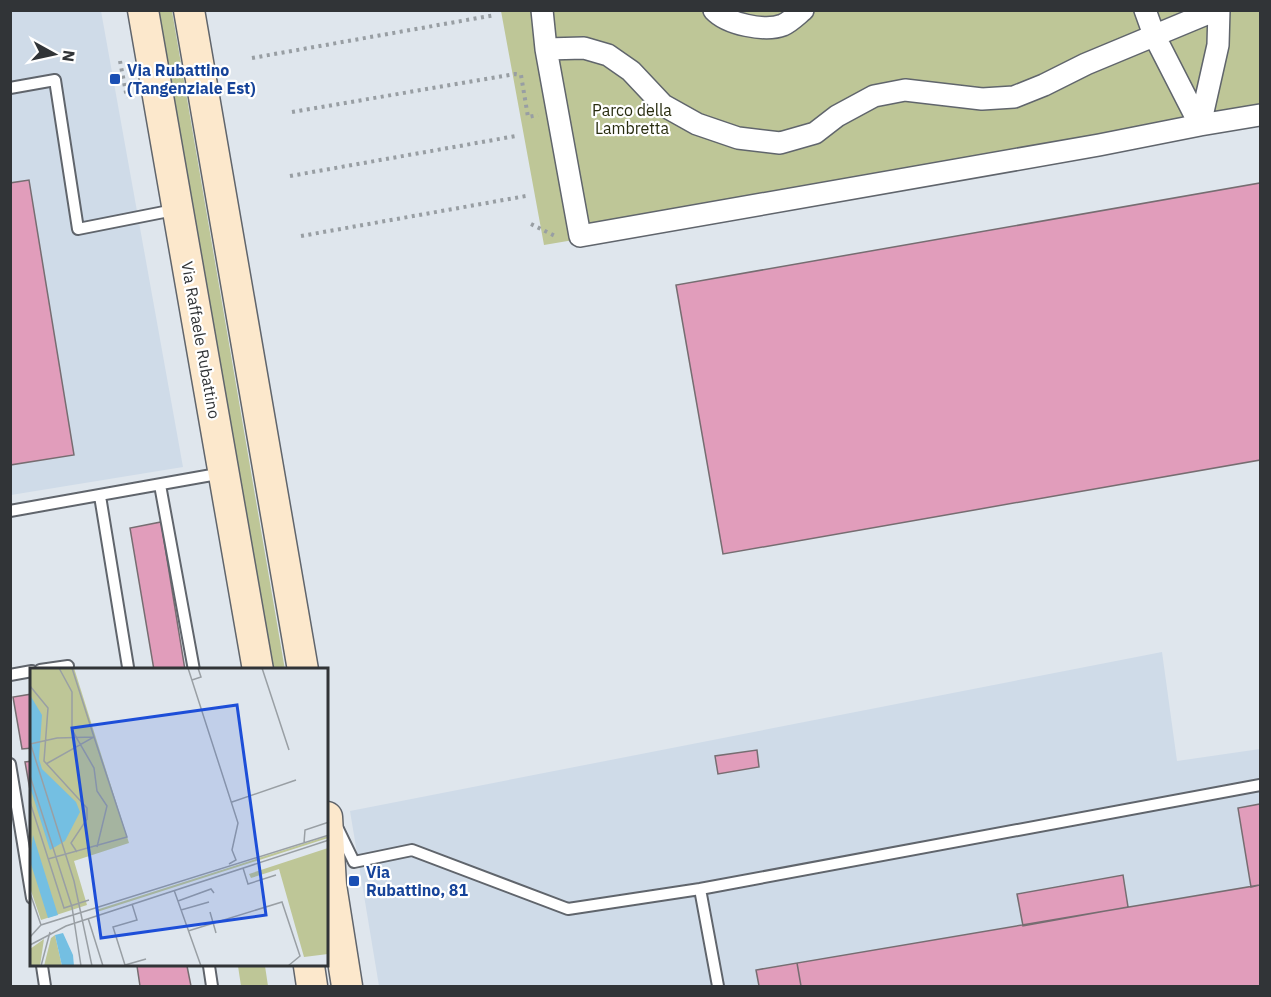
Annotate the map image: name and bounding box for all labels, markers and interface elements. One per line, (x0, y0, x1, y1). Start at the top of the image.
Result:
north arrow (24, 24, 84, 84)
text: N (58, 49, 80, 63)
place label: Via Rubattino (Tangenziale Est) (127, 60, 256, 98)
marker: Via Rubattino (Tangenziale Est) (108, 72, 122, 86)
park label: Parco della Lambretta (592, 100, 672, 138)
street label: Via Raffaele Rubattino (177, 260, 225, 420)
inset map (30, 668, 328, 967)
place label: Via Rubattino, 81 (366, 862, 468, 900)
marker: Via Rubattino, 81 (347, 874, 361, 888)

